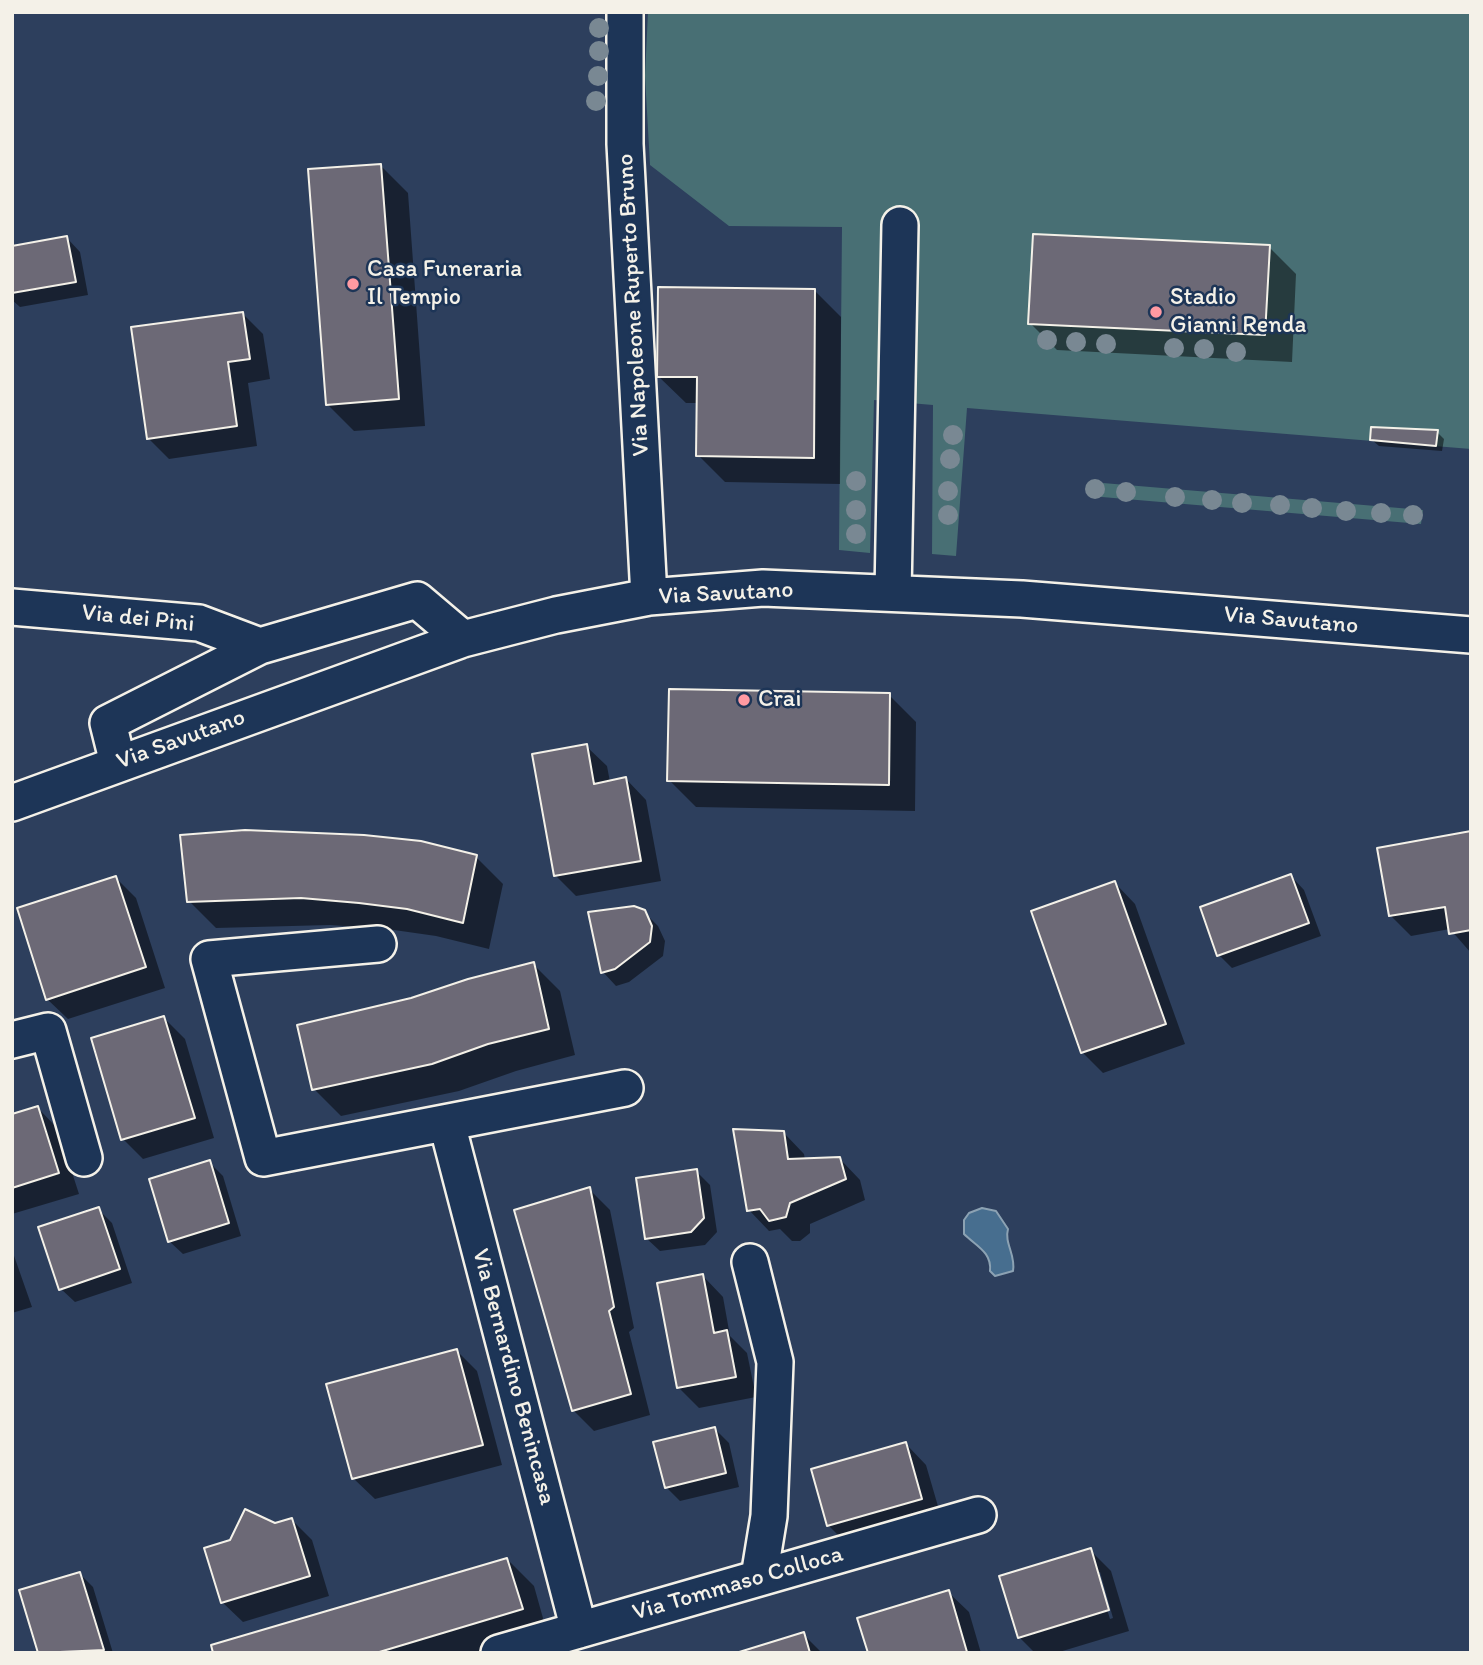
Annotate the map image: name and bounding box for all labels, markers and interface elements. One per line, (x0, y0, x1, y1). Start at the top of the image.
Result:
street label: Via Napoleone Ruperto Bruno (612, 153, 656, 457)
place label: Casa Funeraria Il Tempio (367, 256, 522, 312)
marker: Casa Funeraria Il Tempio (345, 276, 361, 292)
place label: Stadio Gianni Renda (1170, 284, 1306, 340)
marker: Stadio Gianni Renda (1148, 304, 1164, 320)
street label: Via Savutano (658, 576, 794, 612)
street label: Via dei Pini (80, 599, 196, 639)
street label: Via Savutano (1223, 601, 1359, 641)
place label: Crai (758, 686, 801, 714)
marker: Crai (736, 692, 752, 708)
street label: Via Savutano (113, 703, 249, 777)
street label: Via Bernardino Benincasa (465, 1246, 561, 1508)
street label: Via Tommaso Colloca (629, 1540, 847, 1628)

